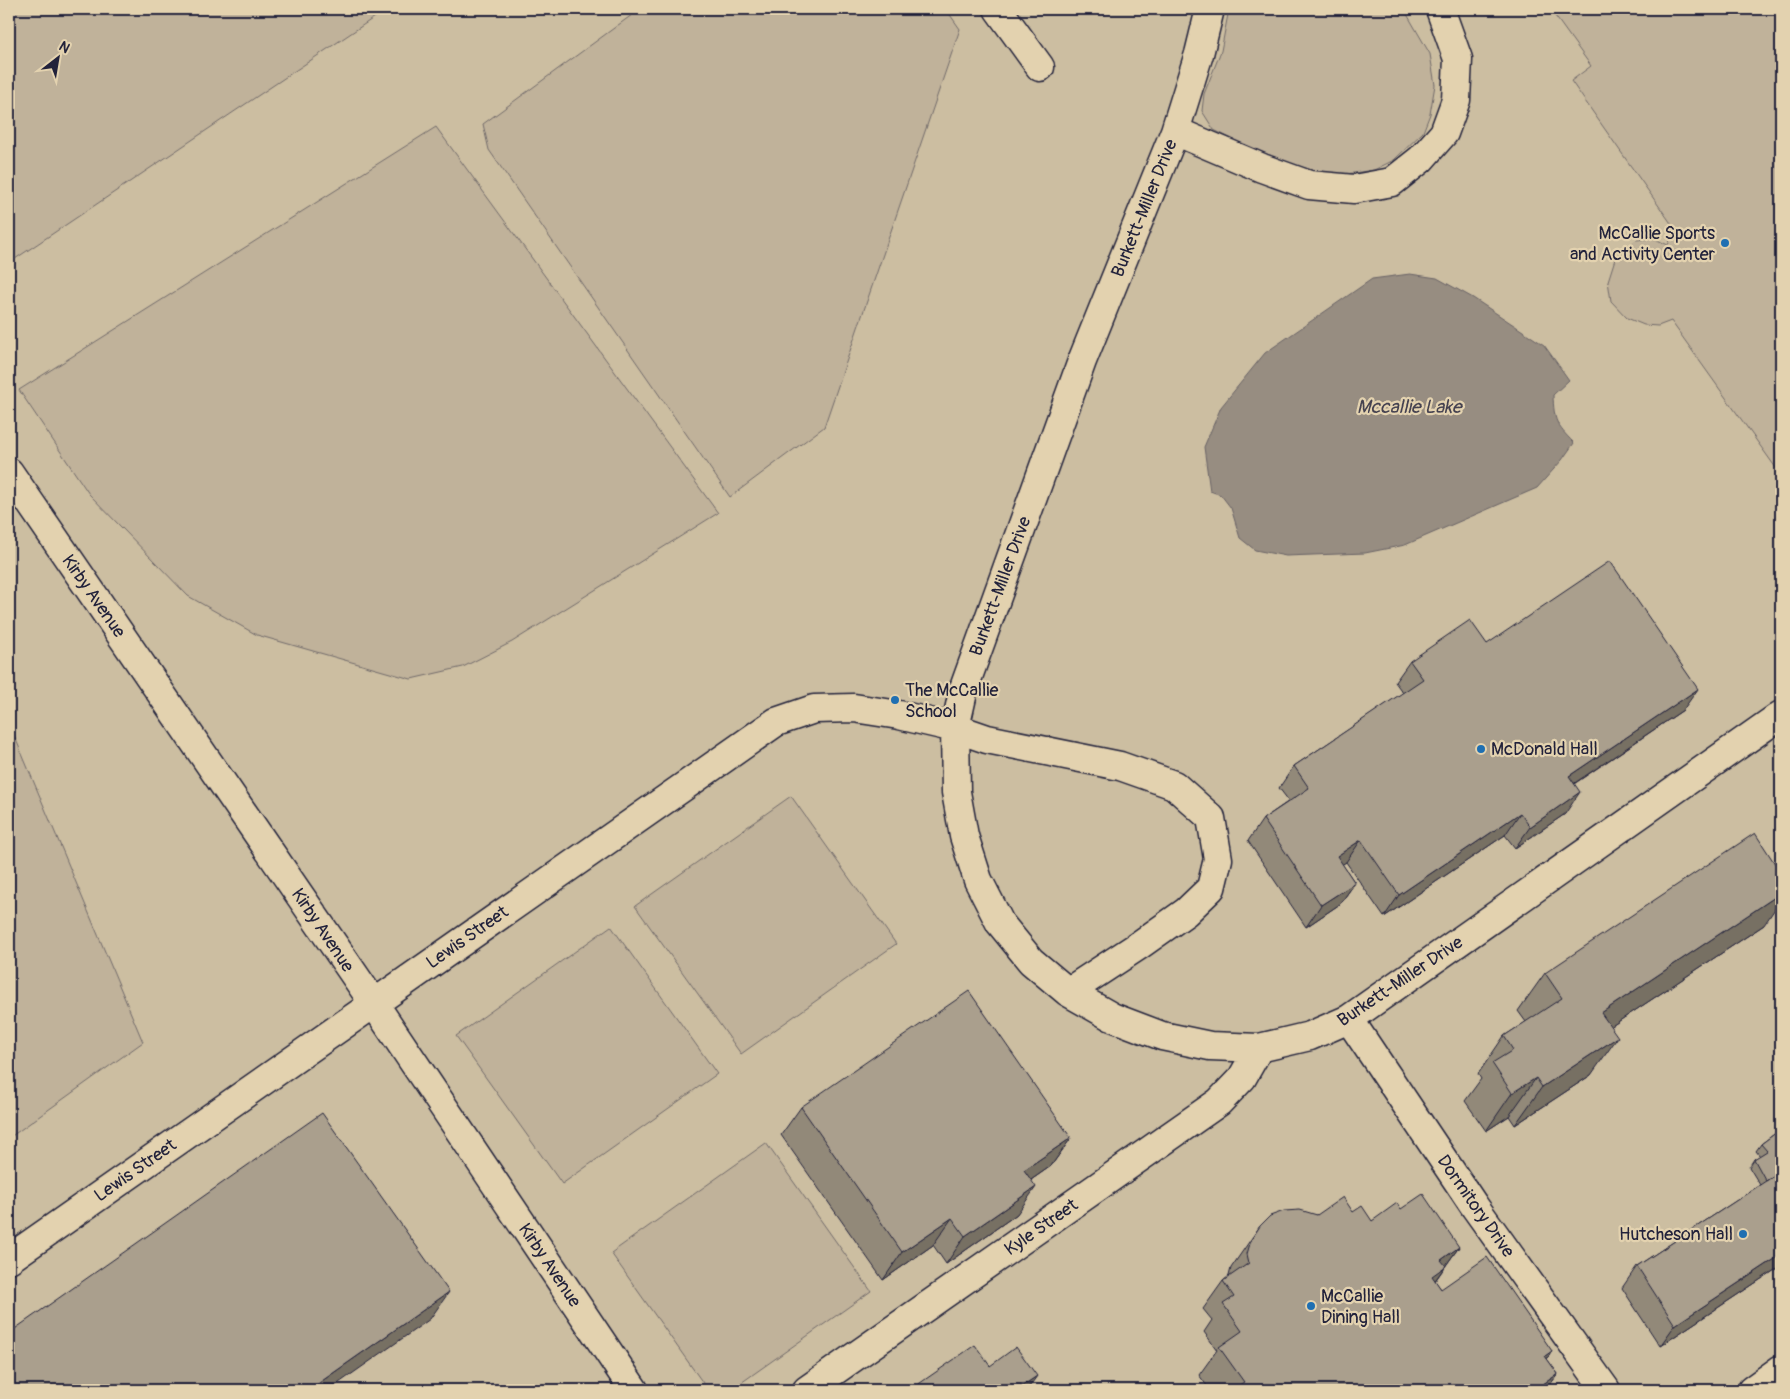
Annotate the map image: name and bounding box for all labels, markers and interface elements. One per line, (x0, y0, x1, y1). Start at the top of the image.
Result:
north arrow (32, 32, 82, 82)
text: N (56, 38, 73, 57)
street label: Burkett-Miller Drive (1106, 136, 1183, 280)
place label: McCallie Sports and Activity Center (1570, 222, 1716, 266)
marker: McCallie Sports and Activity Center (1719, 237, 1731, 249)
water label: Mccallie Lake (1357, 395, 1463, 419)
street label: Burkett-Miller Drive (965, 513, 1036, 659)
street label: Kirby Avenue (57, 550, 131, 642)
place label: The McCallie School (905, 679, 999, 723)
marker: The McCallie School (889, 694, 901, 706)
place label: McDonald Hall (1491, 738, 1598, 761)
marker: McDonald Hall (1475, 743, 1487, 755)
street label: Kirby Avenue (286, 884, 359, 977)
street label: Lewis Street (422, 900, 513, 974)
street label: Burkett-Miller Drive (1333, 931, 1468, 1032)
street label: Lewis Street (90, 1133, 181, 1207)
street label: Dormitory Drive (1432, 1151, 1519, 1262)
street label: Kyle Street (1000, 1193, 1083, 1261)
street label: Kirby Avenue (513, 1219, 586, 1312)
place label: Hutcheson Hall (1619, 1223, 1733, 1246)
marker: Hutcheson Hall (1737, 1228, 1749, 1240)
place label: McCallie Dining Hall (1321, 1285, 1400, 1329)
marker: McCallie Dining Hall (1305, 1300, 1317, 1312)

